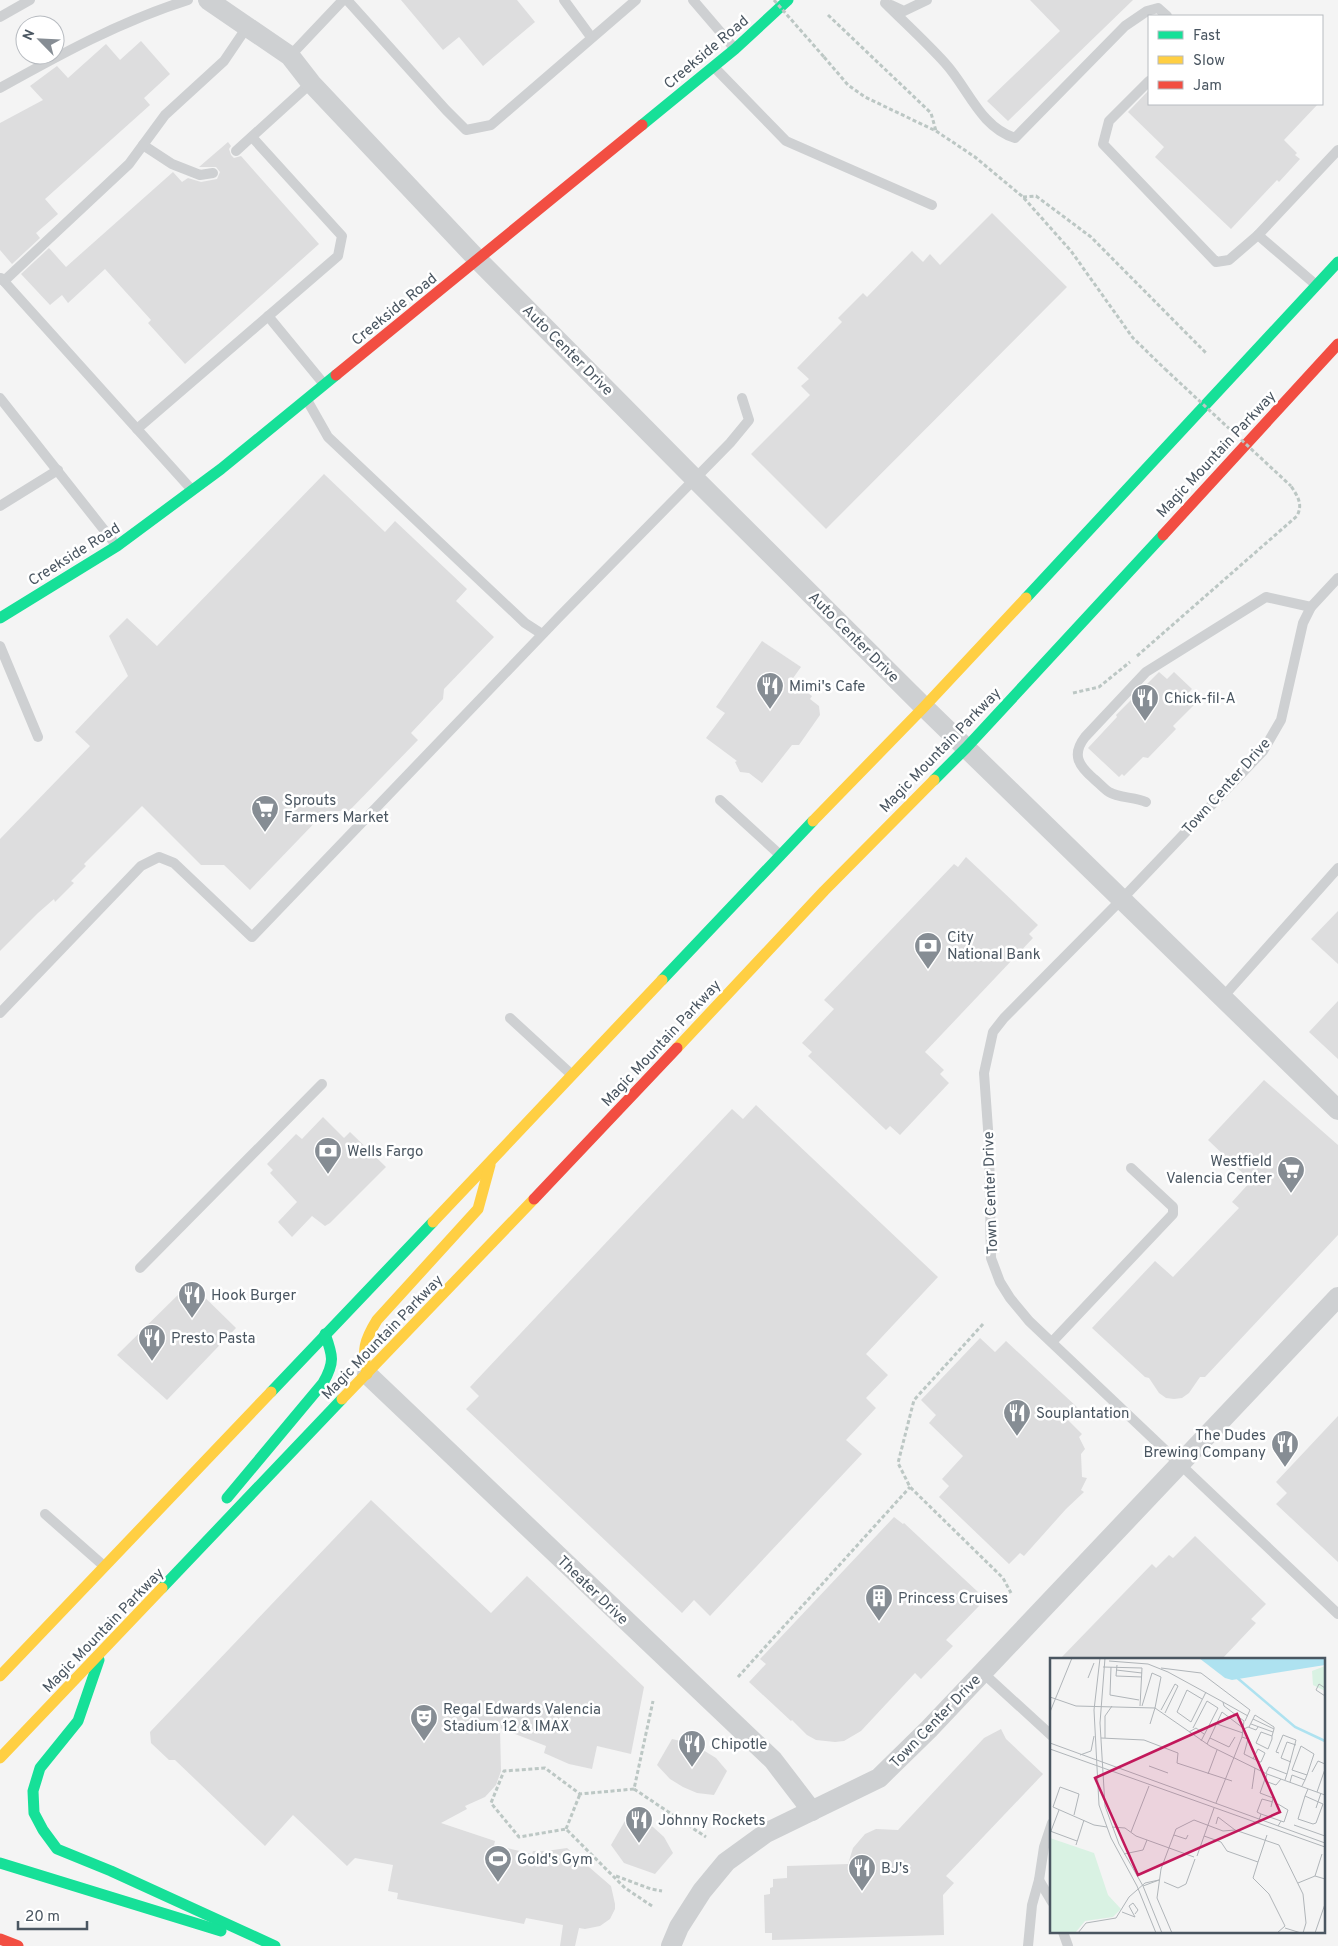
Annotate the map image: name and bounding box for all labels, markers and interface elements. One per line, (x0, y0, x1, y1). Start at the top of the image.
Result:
street label: Creekside Road (661, 12, 753, 94)
north arrow (15, 15, 65, 65)
legend (1148, 15, 1323, 105)
text: N (20, 27, 39, 43)
text: Fast (1193, 27, 1221, 46)
text: Slow (1193, 52, 1225, 71)
text: Jam (1193, 77, 1222, 96)
street label: Creekside Road (348, 270, 442, 351)
street label: Auto Center Drive (518, 302, 616, 400)
street label: Magic Mountain Parkway (1153, 388, 1281, 522)
street label: Creekside Road (25, 519, 124, 591)
street label: Auto Center Drive (804, 589, 902, 687)
restaurant icon: Mimi's Cafe (755, 671, 785, 710)
place label: Mimi's Cafe (789, 678, 865, 697)
restaurant icon: Chick-fil-A (1130, 683, 1160, 722)
street label: Magic Mountain Parkway (876, 685, 1006, 818)
place label: Chick-fil-A (1164, 690, 1236, 709)
street label: Town Center Drive (1179, 735, 1275, 839)
place label: Sprouts Farmers Market (284, 792, 389, 828)
supermarket icon: Sprouts Farmers Market (250, 794, 280, 833)
place label: City National Bank (947, 929, 1041, 965)
bank icon: City National Bank (913, 931, 943, 970)
street label: Magic Mountain Parkway (598, 977, 726, 1111)
street label: Town Center Drive (980, 1131, 1003, 1255)
bank icon: Wells Fargo (313, 1136, 343, 1175)
place label: Wells Fargo (347, 1143, 423, 1162)
place label: Westfield Valencia Center (1166, 1153, 1272, 1189)
supermarket icon: Westfield Valencia Center (1276, 1155, 1306, 1194)
street label: Magic Mountain Parkway (318, 1272, 448, 1405)
restaurant icon: Hook Burger (177, 1280, 207, 1319)
place label: Hook Burger (211, 1287, 296, 1306)
restaurant icon: Presto Pasta (137, 1323, 167, 1362)
place label: Presto Pasta (171, 1330, 255, 1349)
restaurant icon: Souplantation (1002, 1398, 1032, 1437)
place label: Souplantation (1036, 1405, 1129, 1424)
place label: The Dudes Brewing Company (1143, 1427, 1266, 1463)
restaurant icon: The Dudes Brewing Company (1270, 1429, 1300, 1468)
street label: Theater Drive (552, 1552, 632, 1630)
street label: Magic Mountain Parkway (39, 1565, 169, 1698)
building icon: Princess Cruises (864, 1583, 894, 1622)
place label: Princess Cruises (898, 1590, 1008, 1609)
inset map (1050, 1658, 1326, 1934)
street label: Town Center Drive (886, 1671, 986, 1773)
place label: Regal Edwards Valencia Stadium 12 & IMAX (443, 1701, 601, 1737)
theatre icon: Regal Edwards Valencia Stadium 12 & IMAX (409, 1703, 439, 1742)
restaurant icon: Chipotle (677, 1729, 707, 1768)
place label: Chipotle (711, 1736, 767, 1755)
restaurant icon: Johnny Rockets (624, 1805, 654, 1844)
place label: Johnny Rockets (658, 1812, 765, 1831)
sports icon: Gold's Gym (483, 1844, 513, 1883)
place label: Gold's Gym (517, 1851, 593, 1870)
restaurant icon: BJ's (847, 1853, 877, 1892)
place label: BJ's (881, 1860, 909, 1879)
scale bar (18, 1898, 86, 1930)
text: 20 m (25, 1908, 60, 1927)

